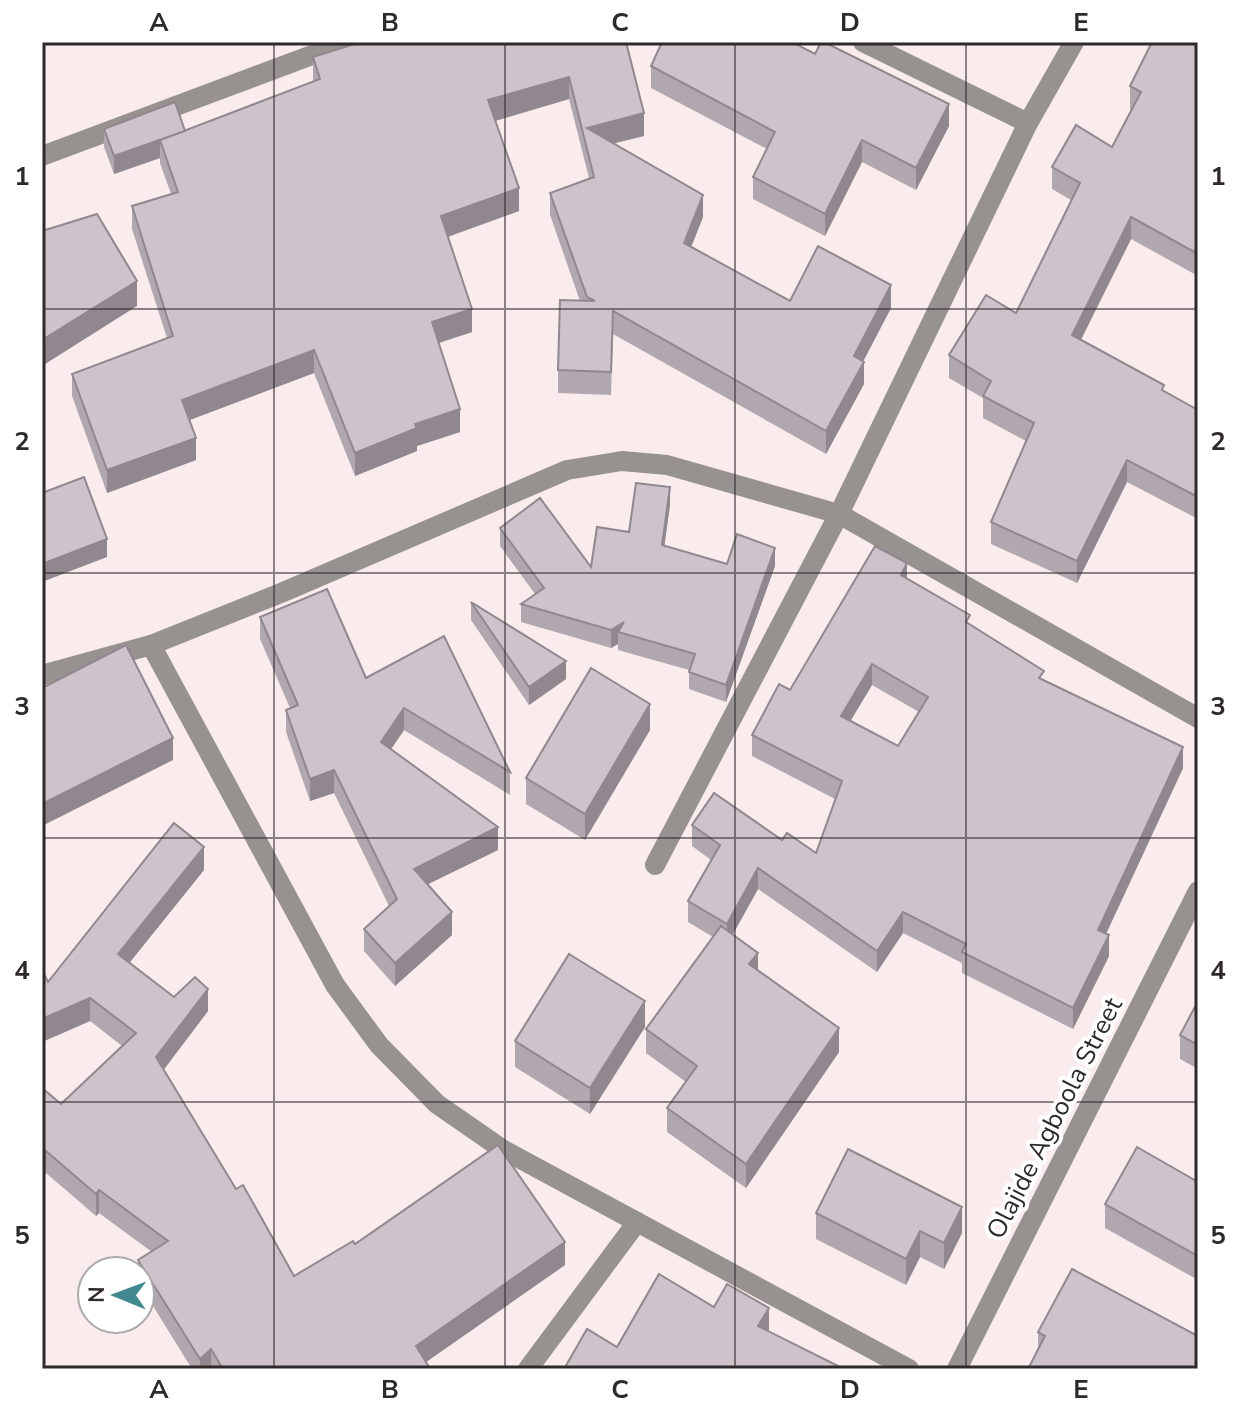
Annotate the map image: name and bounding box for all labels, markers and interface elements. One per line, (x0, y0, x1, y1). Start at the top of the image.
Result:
text: A (149, 5, 169, 40)
text: B (381, 5, 399, 40)
text: C (611, 5, 629, 40)
text: D (840, 5, 860, 40)
text: E (1073, 5, 1089, 40)
text: 1 (14, 159, 30, 194)
text: 1 (1210, 159, 1226, 194)
text: 2 (14, 424, 30, 459)
text: 2 (1210, 424, 1226, 459)
text: 3 (14, 689, 30, 724)
text: 3 (1210, 689, 1226, 724)
text: 4 (14, 953, 30, 988)
text: 4 (1210, 953, 1226, 988)
street label: Olajide Agboola Street (978, 991, 1131, 1245)
text: 5 (14, 1218, 30, 1253)
text: 5 (1210, 1218, 1226, 1253)
north arrow (76, 1255, 156, 1335)
text: N (82, 1286, 112, 1303)
text: A (149, 1372, 169, 1407)
text: B (381, 1372, 399, 1407)
text: C (611, 1372, 629, 1407)
text: D (840, 1372, 860, 1407)
text: E (1073, 1372, 1089, 1407)

